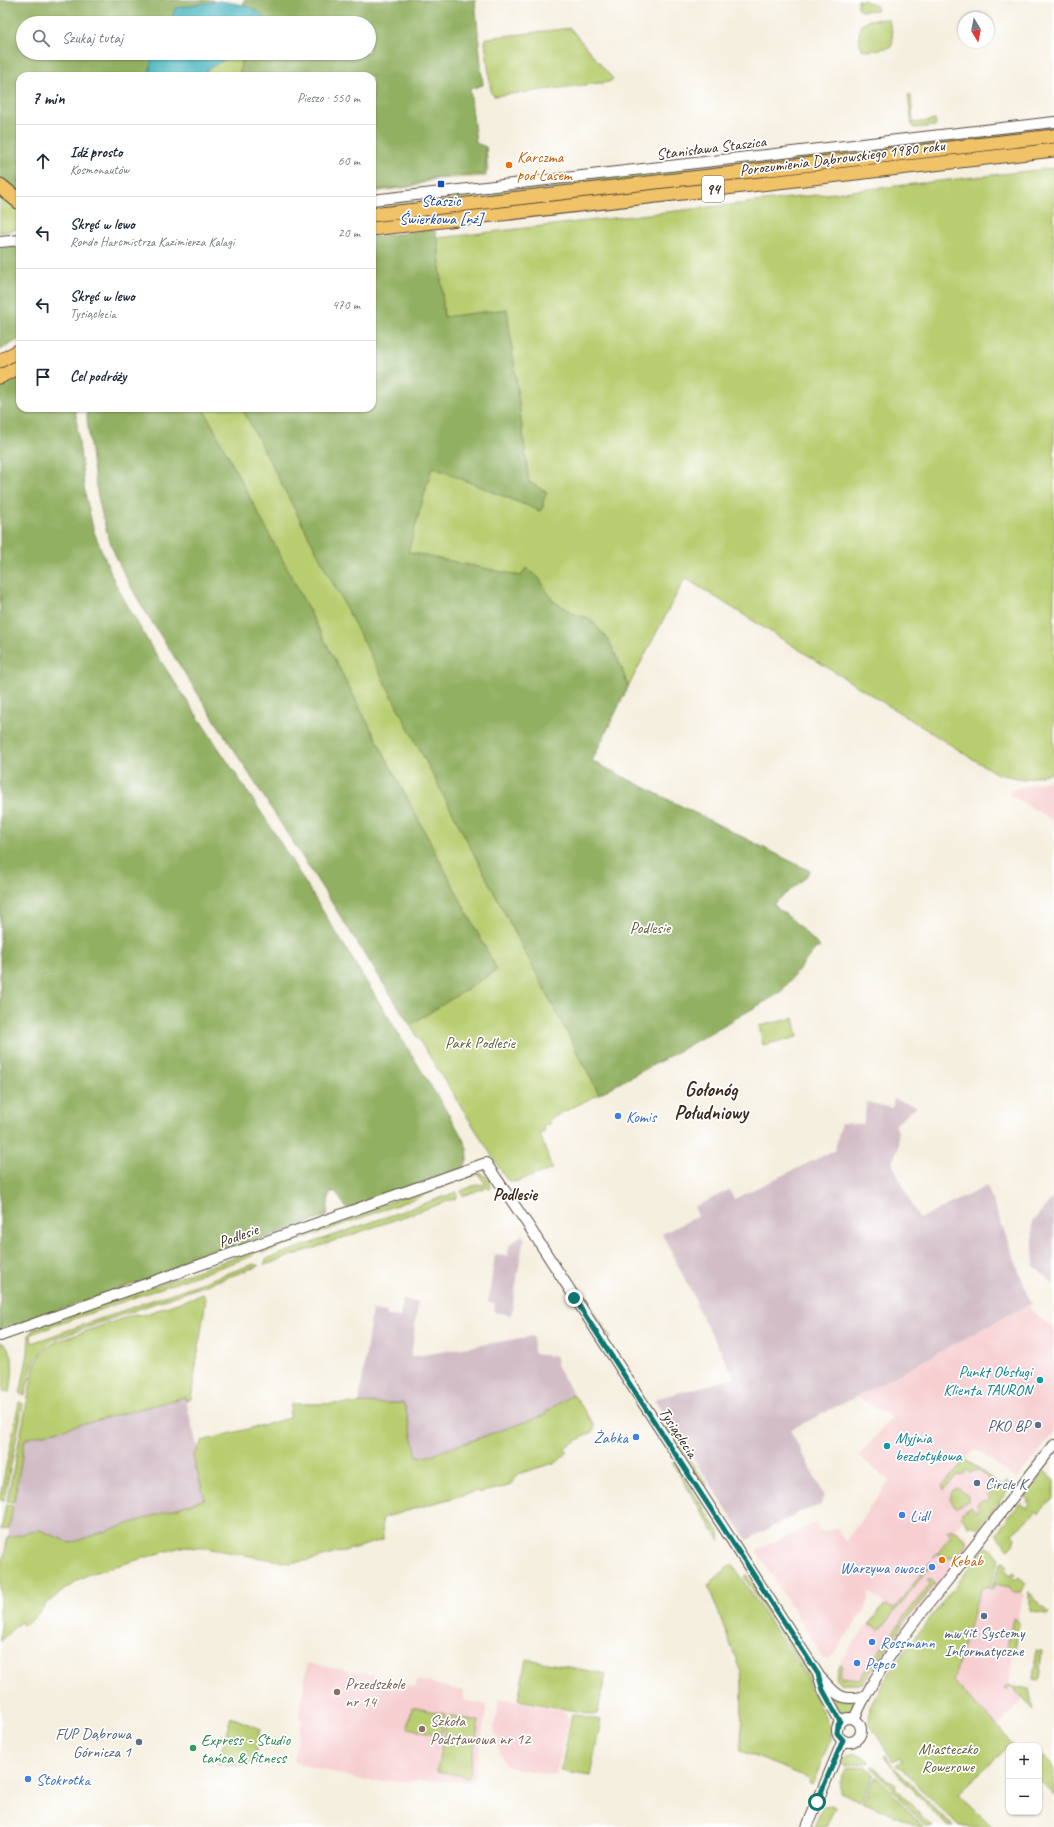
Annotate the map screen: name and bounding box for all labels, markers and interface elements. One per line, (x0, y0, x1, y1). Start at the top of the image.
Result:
north arrow (958, 12, 994, 48)
search box (16, 16, 376, 60)
icon: search (30, 27, 52, 49)
text: Szukaj tutaj (62, 29, 123, 48)
text: 7 min (32, 88, 65, 109)
text: Pieszo · 550 m (297, 90, 360, 106)
street label: Stanisława Staszica (655, 131, 769, 165)
street label: Porozumienia Dąbrowskiego 1980 roku (738, 135, 947, 181)
text: Idź prosto (70, 143, 123, 162)
place label: Karczma pod Lasem (517, 147, 574, 185)
icon: ahead (32, 150, 54, 172)
text: 60 m (338, 153, 360, 169)
marker: Karczma pod Lasem (504, 160, 514, 170)
text: Kosmonautów (70, 162, 129, 178)
road number: 94 (702, 176, 724, 202)
marker: Staszic Świerkowa [nż] (436, 179, 446, 189)
place label: Staszic Świerkowa [nż] (399, 191, 486, 229)
text: Skręć w lewo (70, 215, 135, 234)
icon: left (32, 222, 54, 244)
text: 20 m (338, 225, 360, 241)
text: Rondo Harcmistrza Kazimierza Kalagi (70, 234, 234, 250)
text: Skręć w lewo (70, 287, 135, 306)
icon: left (32, 294, 54, 316)
text: 470 m (332, 297, 360, 313)
text: Tysiąclecia (70, 306, 116, 322)
icon: arrive (32, 366, 54, 388)
text: Cel podróży (70, 367, 126, 386)
park label: Podlesie (630, 918, 672, 938)
park label: Park Podlesie (445, 1033, 517, 1053)
district label: Gołonóg Południowy (674, 1077, 750, 1125)
place label: Komis (626, 1107, 658, 1127)
marker: Komis (613, 1111, 623, 1121)
district label: Podlesie (493, 1184, 539, 1205)
street label: Podlesie (216, 1219, 262, 1252)
route end (565, 1289, 583, 1307)
place label: Punkt Obsługi Klienta TAURON (943, 1362, 1035, 1400)
marker: Punkt Obsługi Klienta TAURON (1035, 1375, 1045, 1385)
street label: Tysiąclecia (654, 1403, 703, 1463)
place label: PKO BP (987, 1416, 1033, 1436)
marker: PKO BP (1033, 1420, 1043, 1430)
place label: Żabka (593, 1428, 630, 1448)
place label: Myjnia bezdotykowa (895, 1428, 963, 1466)
marker: Żabka (631, 1432, 641, 1442)
marker: Myjnia bezdotykowa (882, 1441, 892, 1451)
place label: Circle K (985, 1474, 1030, 1494)
marker: Circle K (972, 1478, 982, 1488)
place label: Lidl (910, 1506, 932, 1526)
marker: Lidl (897, 1510, 907, 1520)
place label: Kebab (950, 1551, 984, 1571)
marker: Kebab (937, 1555, 947, 1565)
place label: Warzywa owoce (840, 1558, 926, 1578)
marker: Warzywa owoce (927, 1562, 937, 1572)
marker: mw4it Systemy Informatyczne (979, 1611, 989, 1621)
place label: mw4it Systemy Informatyczne (943, 1623, 1026, 1661)
place label: Rossmann (880, 1633, 936, 1653)
marker: Rossmann (867, 1637, 877, 1647)
place label: Pepco (865, 1654, 897, 1674)
marker: Pepco (852, 1658, 862, 1668)
place label: Przedszkole nr 14 (345, 1674, 406, 1712)
marker: Przedszkole nr 14 (332, 1687, 342, 1697)
place label: Szkoła Podstawowa nr 12 (430, 1711, 532, 1749)
place label: FUP Dąbrowa Górnicza 1 (55, 1724, 133, 1762)
marker: Szkoła Podstawowa nr 12 (417, 1724, 427, 1734)
place label: Express - Studio tańca & fitness (201, 1730, 292, 1768)
marker: FUP Dąbrowa Górnicza 1 (134, 1737, 144, 1747)
park label: Miasteczko Rowerowe (918, 1739, 979, 1777)
marker: Express - Studio tańca & fitness (188, 1743, 198, 1753)
map controls (1006, 1743, 1042, 1815)
button: + (1006, 1743, 1042, 1779)
place label: Stokrotka (36, 1770, 91, 1790)
marker: Stokrotka (23, 1774, 33, 1784)
button: − (1006, 1779, 1042, 1815)
route start (808, 1793, 826, 1811)

